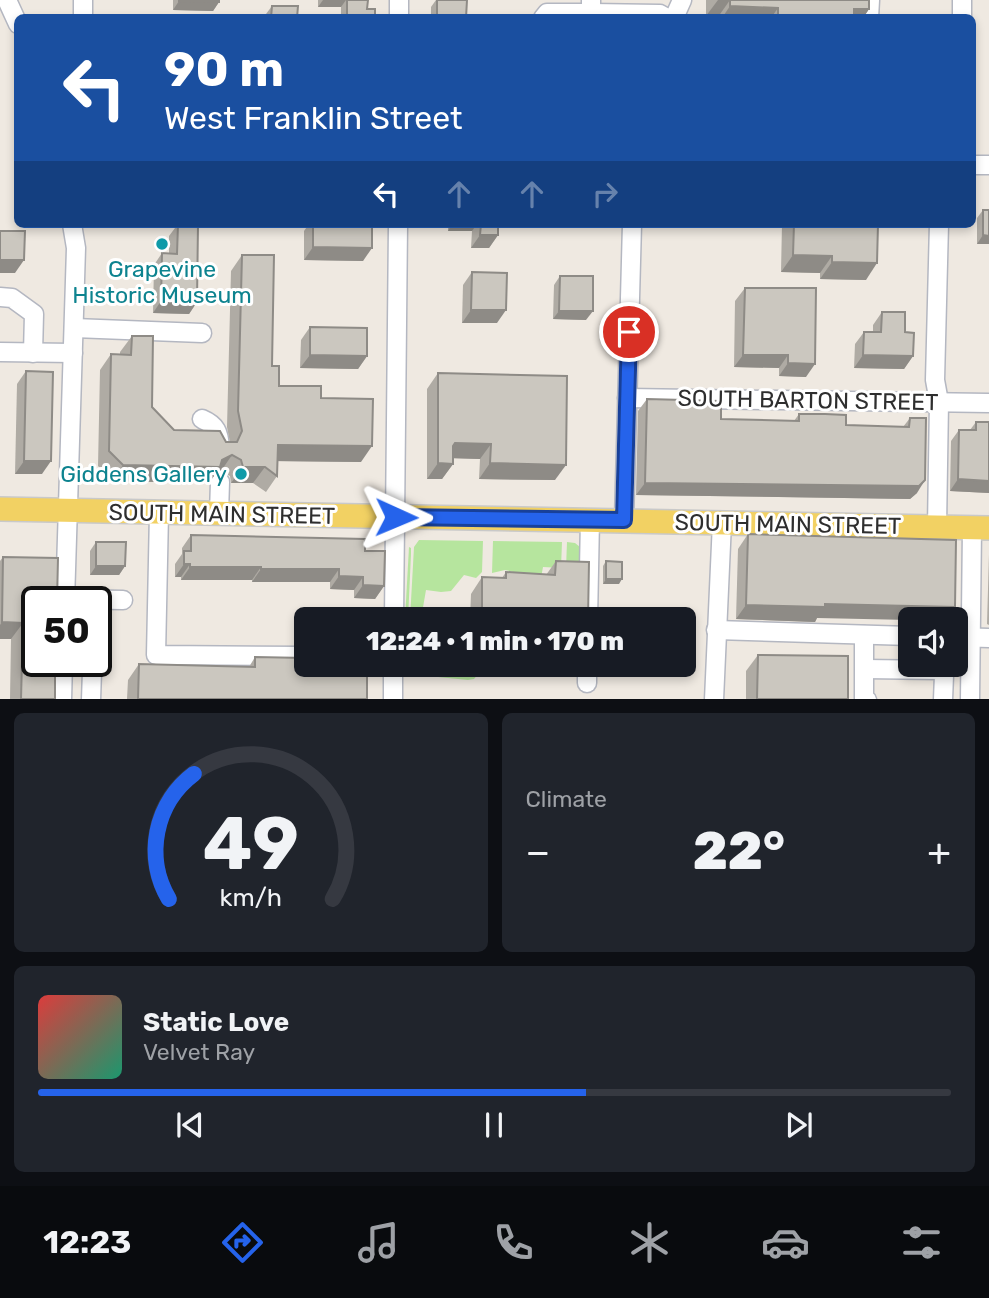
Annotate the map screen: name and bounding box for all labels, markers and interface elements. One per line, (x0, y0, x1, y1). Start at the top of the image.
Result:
text: 90 m (164, 40, 284, 98)
icon: left (49, 42, 140, 133)
text: West Franklin Street (164, 99, 463, 137)
icon: left (367, 175, 405, 213)
icon: ahead (440, 175, 478, 213)
icon: ahead (513, 175, 551, 213)
icon: right (586, 175, 624, 213)
marker: Grapevine Historic Museum (154, 236, 170, 252)
place label: Grapevine Historic Museum (72, 255, 252, 309)
pin (599, 302, 659, 362)
icon: arrive (610, 313, 648, 351)
street label: SOUTH BARTON STREET (677, 384, 939, 416)
place label: Giddens Gallery (60, 460, 227, 488)
marker: Giddens Gallery (233, 466, 249, 482)
position arrow (359, 480, 433, 554)
street label: SOUTH MAIN STREET (108, 498, 336, 530)
street label: SOUTH MAIN STREET (674, 508, 902, 540)
speed limit sign: 50 (21, 586, 112, 677)
map controls (898, 607, 968, 677)
button: sound (898, 607, 968, 677)
text: 12:24 · 1 min · 170 m (366, 626, 624, 657)
text: Climate (526, 785, 607, 813)
text: 49 (203, 801, 299, 887)
text: 22° (693, 820, 785, 882)
text: − (526, 829, 550, 875)
text: + (927, 829, 951, 875)
text: km/h (220, 882, 282, 911)
text: Static Love (143, 1007, 289, 1038)
text: Velvet Ray (143, 1038, 255, 1066)
icon: previous (171, 1106, 209, 1144)
icon: pause (475, 1106, 513, 1144)
icon: next (780, 1106, 818, 1144)
icon: directions (218, 1218, 267, 1267)
icon: music (354, 1218, 403, 1267)
icon: phone (489, 1218, 538, 1267)
icon: climate (625, 1218, 674, 1267)
icon: car (761, 1218, 810, 1267)
icon: filters (897, 1218, 946, 1267)
text: 12:23 (43, 1223, 131, 1261)

